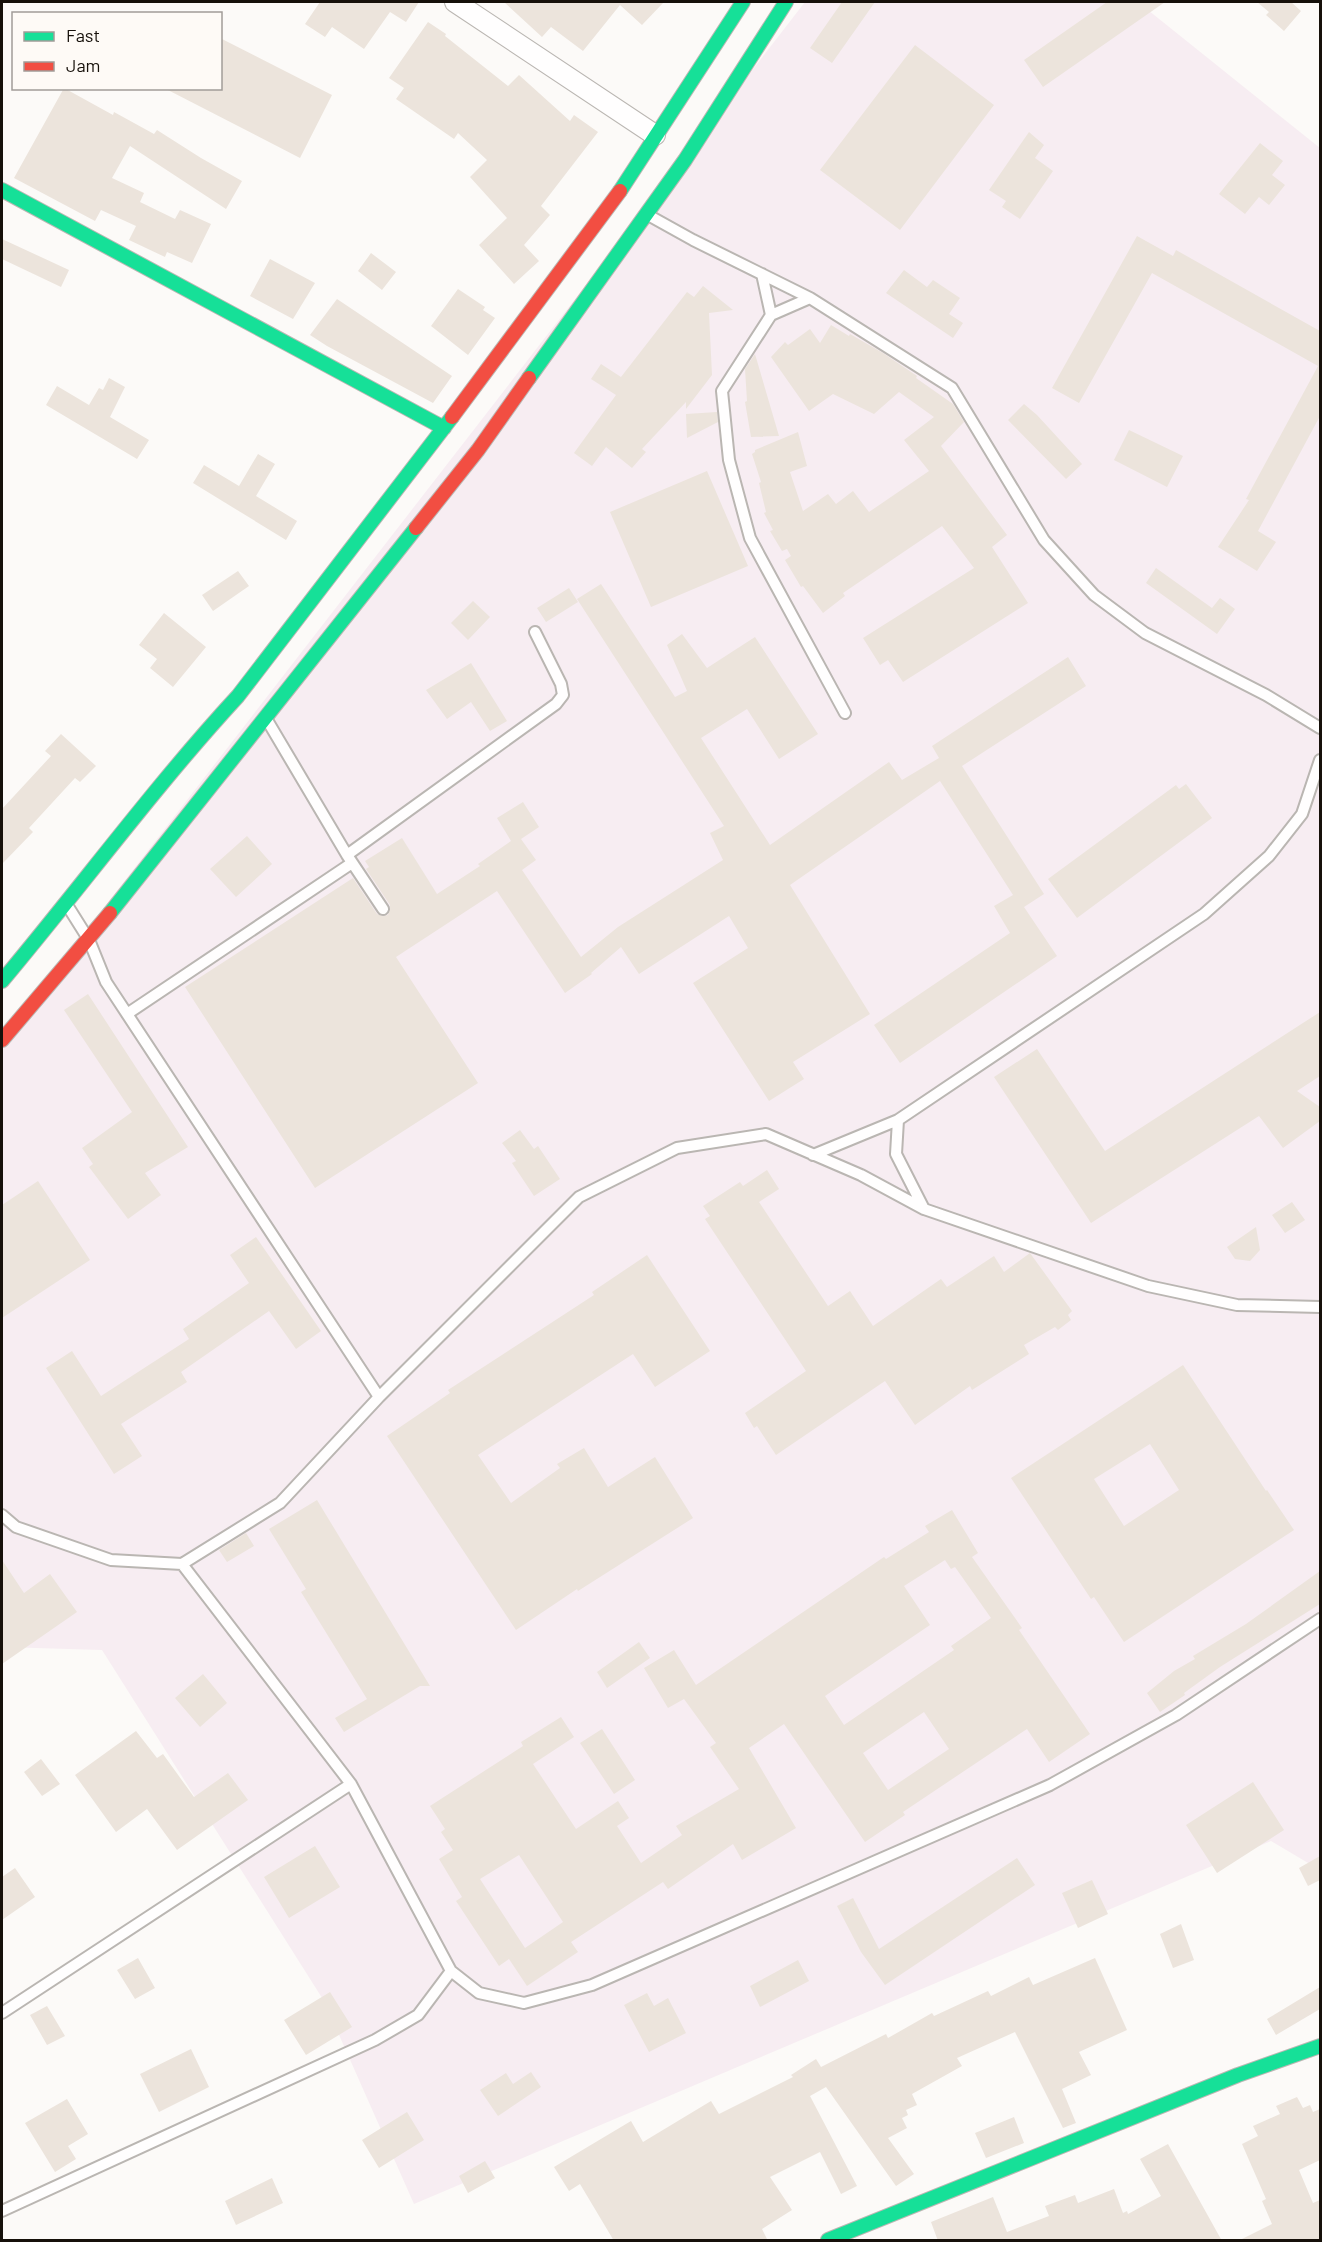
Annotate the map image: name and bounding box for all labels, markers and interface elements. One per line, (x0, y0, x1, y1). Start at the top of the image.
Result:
legend (12, 12, 222, 90)
text: Fast (66, 24, 100, 46)
text: Jam (66, 54, 100, 76)

